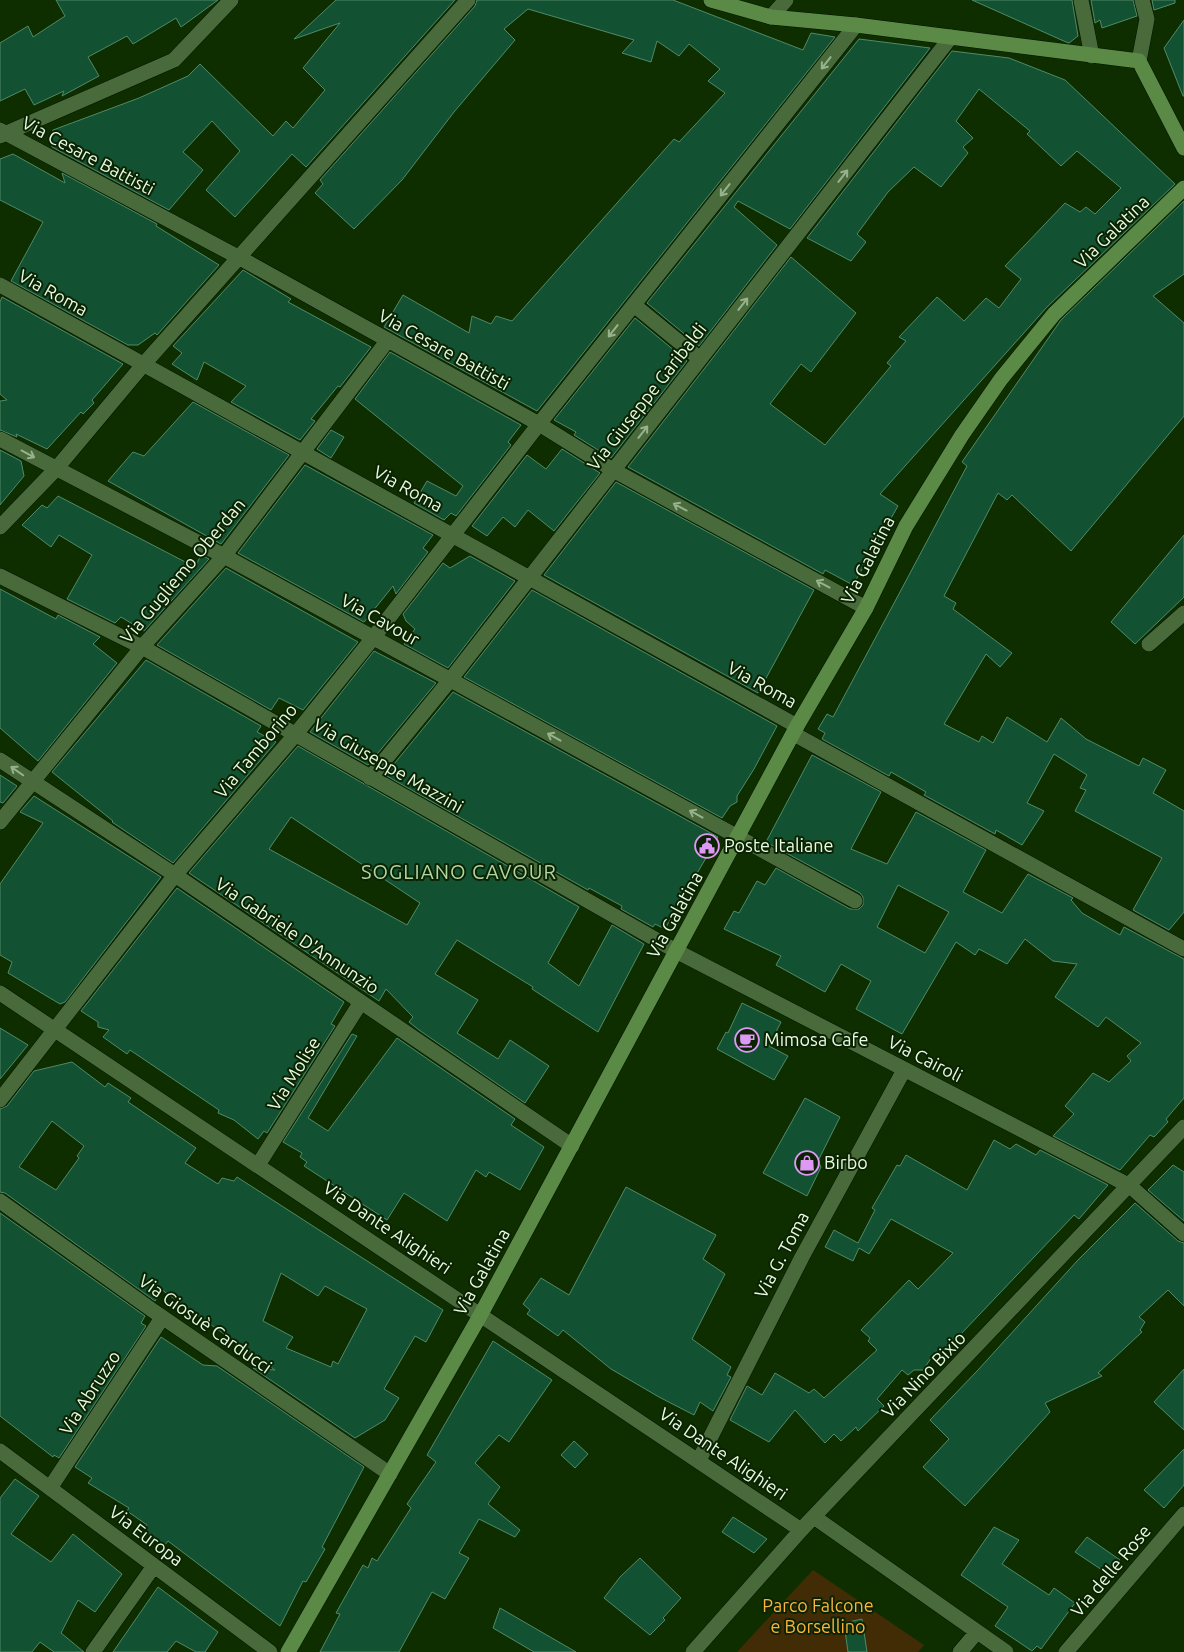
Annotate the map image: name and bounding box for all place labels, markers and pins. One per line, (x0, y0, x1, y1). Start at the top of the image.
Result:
public building icon: Poste Italiane (694, 833, 720, 859)
place label: Poste Italiane (724, 835, 833, 855)
cafe icon: Mimosa Cafe (734, 1027, 760, 1053)
place label: Mimosa Cafe (764, 1029, 868, 1049)
shop icon: Birbo (794, 1150, 820, 1176)
place label: Birbo (824, 1152, 868, 1172)

